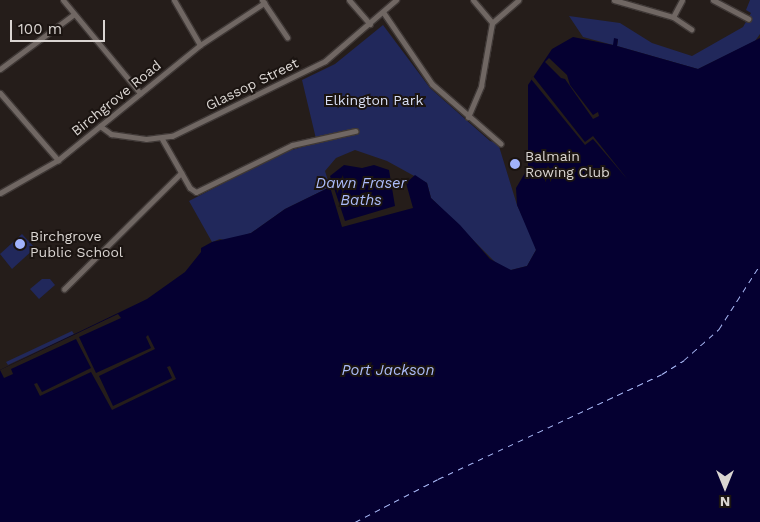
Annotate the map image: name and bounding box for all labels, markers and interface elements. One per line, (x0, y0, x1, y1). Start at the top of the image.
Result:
scale bar (12, 10, 108, 42)
text: 100 m (18, 20, 62, 38)
street label: Glassop Street (203, 54, 301, 114)
street label: Birchgrove Road (68, 57, 164, 139)
park label: Elkington Park (325, 92, 423, 108)
place label: Balmain Rowing Club (525, 148, 610, 180)
marker: Balmain Rowing Club (509, 158, 521, 170)
water label: Dawn Fraser Baths (316, 174, 406, 209)
place label: Birchgrove Public School (30, 228, 123, 260)
marker: Birchgrove Public School (14, 238, 26, 250)
water label: Port Jackson (341, 362, 435, 380)
north arrow (700, 462, 750, 512)
text: N (720, 494, 730, 510)

